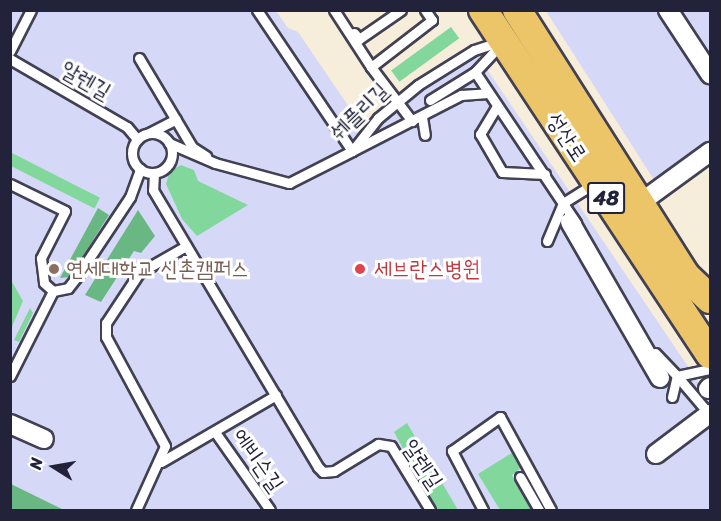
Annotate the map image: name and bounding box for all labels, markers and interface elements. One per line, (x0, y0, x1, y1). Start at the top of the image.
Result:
street label: 알렌길 (56, 55, 116, 105)
street label: 쉐플리길 (324, 77, 394, 145)
street label: 성산로 (541, 108, 593, 166)
road number: 48 (586, 180, 626, 216)
place label: 연세대학교 신촌캠퍼스 (66, 256, 249, 282)
place label: 세브란스병원 (374, 256, 480, 282)
marker: 세브란스병원 (351, 260, 369, 278)
marker: 연세대학교 신촌캠퍼스 (47, 262, 61, 276)
street label: 에비슨길 (227, 423, 289, 497)
street label: 알렌길 (397, 435, 449, 493)
north arrow (24, 437, 84, 497)
text: N (21, 455, 51, 472)

